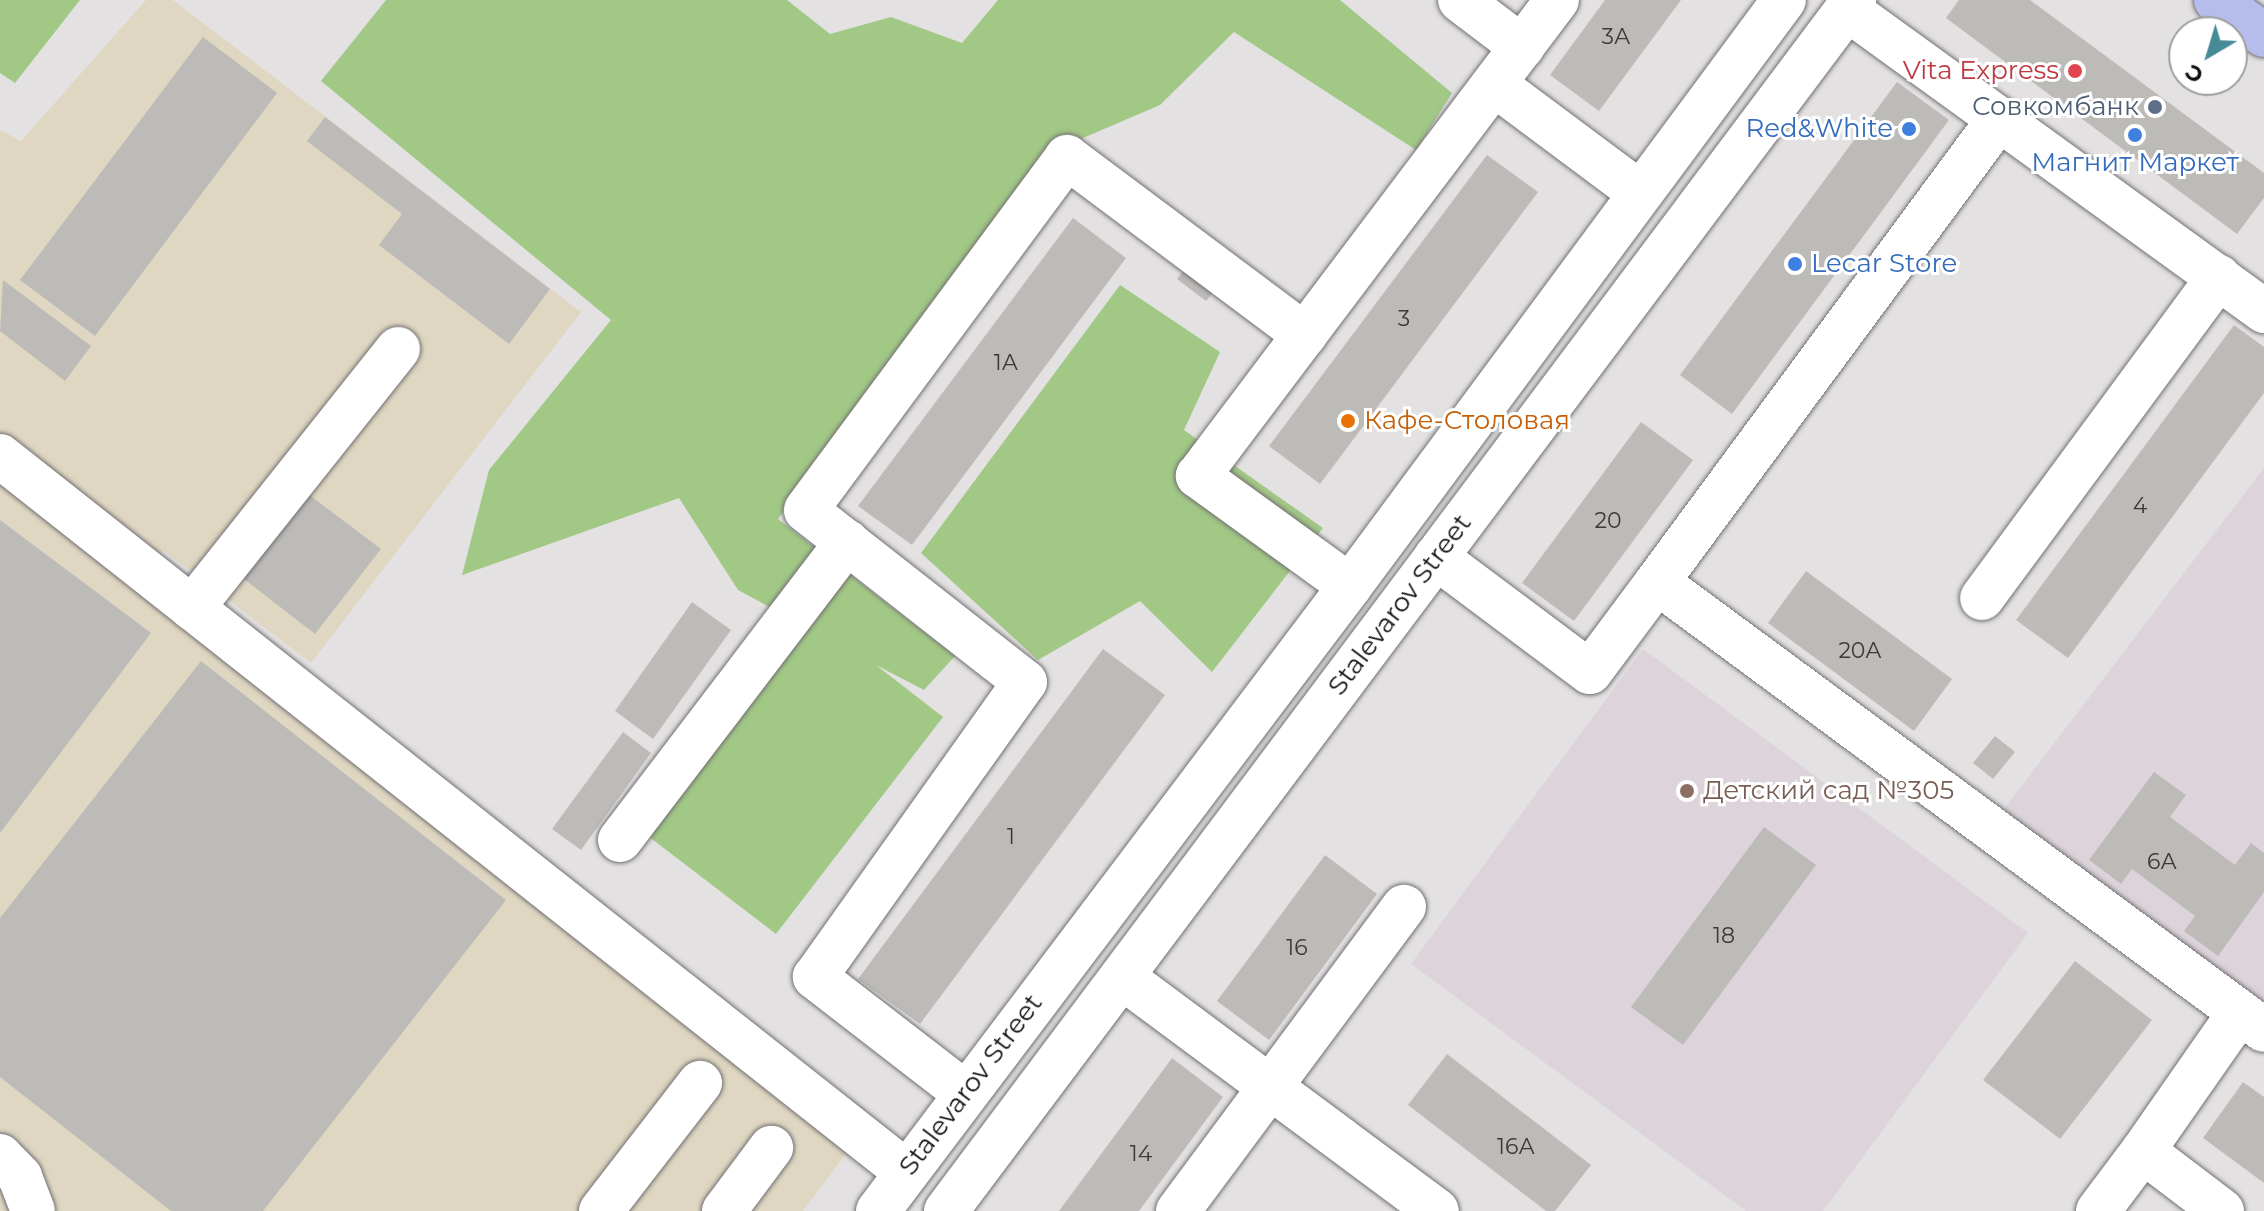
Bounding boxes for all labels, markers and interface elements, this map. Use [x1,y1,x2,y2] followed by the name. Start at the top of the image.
[2168,16,2248,96] north arrow
[1602,24,1630,50] house number: 3А
[1903,55,2059,87] place label: Vita Express
[2180,58,2209,89] text: С
[2066,62,2084,80] marker: Vita Express
[1972,91,2139,123] place label: Совкомбанк
[2146,98,2164,116] marker: Совкомбанк
[1745,113,1893,145] place label: Red&White
[1900,120,1918,138] marker: Red&White
[2126,126,2144,144] marker: Магнит Маркет
[2031,147,2239,179] place label: Магнит Маркет
[1811,248,1957,280] place label: Lecar Store
[1786,255,1804,273] marker: Lecar Store
[1398,306,1410,332] house number: 3
[994,350,1018,376] house number: 1А
[1364,405,1570,437] place label: Кафе-Столовая
[1339,412,1357,430] marker: Кафе-Столовая
[2133,493,2147,519] house number: 4
[1322,508,1478,702] street label: Stalevarov Street
[1594,508,1622,534] house number: 20
[1838,638,1882,664] house number: 20А
[1703,775,1954,807] place label: Детский сад №305
[1678,782,1696,800] marker: Детский сад №305
[1007,824,1015,850] house number: 1
[2147,849,2177,875] house number: 6А
[1713,923,1735,949] house number: 18
[1286,935,1308,961] house number: 16
[893,988,1049,1182] street label: Stalevarov Street
[1497,1134,1535,1160] house number: 16А
[1130,1141,1152,1167] house number: 14

